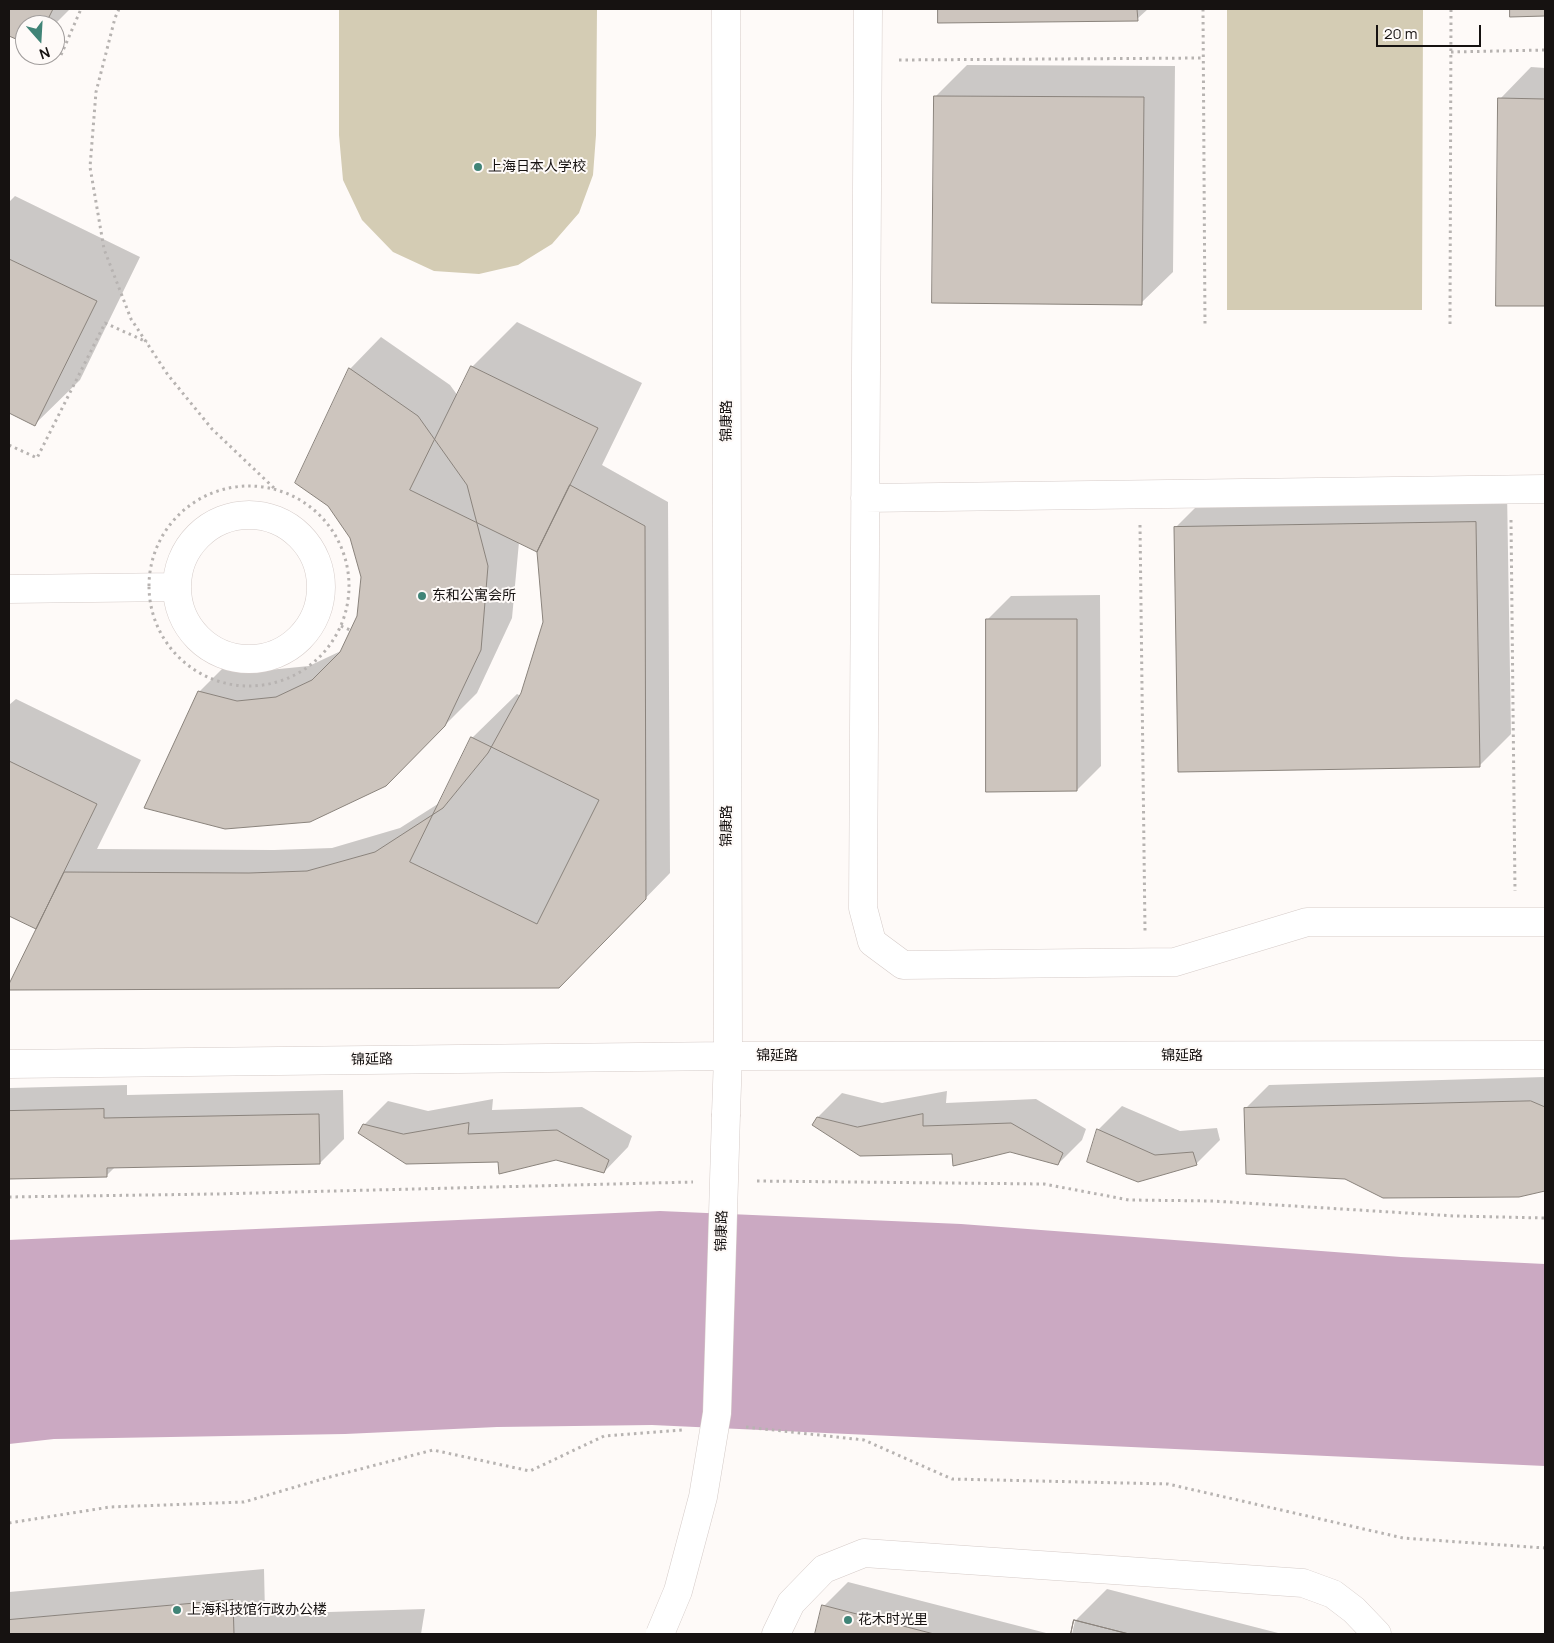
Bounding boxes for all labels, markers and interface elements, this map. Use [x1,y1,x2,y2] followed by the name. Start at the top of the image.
[15,15,65,65] north arrow
[1379,15,1484,47] scale bar
[1384,23,1417,44] text: 20 m
[37,43,53,64] text: N
[488,159,586,175] place label: 上海日本人学校
[472,161,484,173] marker: 上海日本人学校
[719,400,735,442] street label: 锦康路
[432,588,516,604] place label: 东和公寓会所
[416,590,428,602] marker: 东和公寓会所
[719,805,735,847] street label: 锦康路
[756,1048,798,1064] street label: 锦延路
[1161,1048,1203,1064] street label: 锦延路
[351,1051,393,1069] street label: 锦延路
[713,1210,731,1252] street label: 锦康路
[187,1602,327,1618] place label: 上海科技馆行政办公楼
[171,1604,183,1616] marker: 上海科技馆行政办公楼
[858,1612,928,1628] place label: 花木时光里
[842,1614,854,1626] marker: 花木时光里

